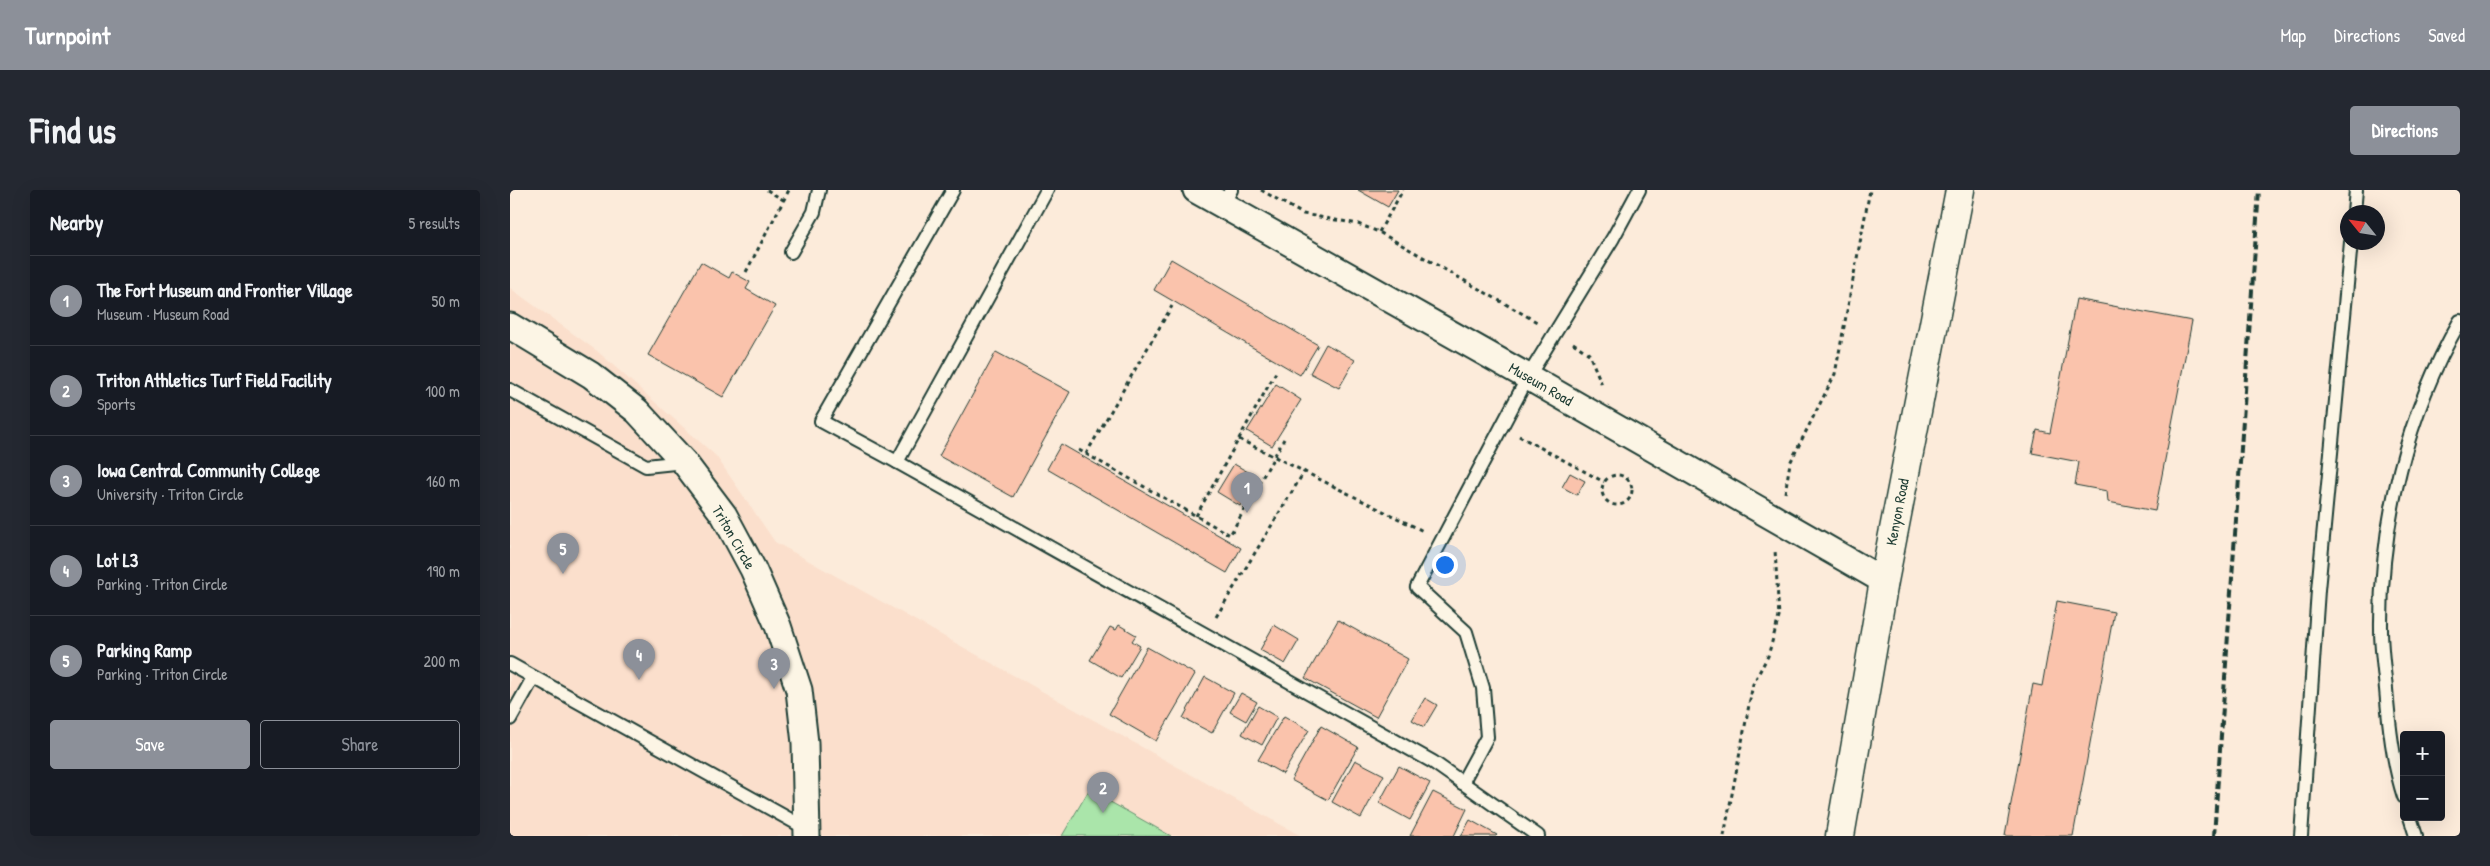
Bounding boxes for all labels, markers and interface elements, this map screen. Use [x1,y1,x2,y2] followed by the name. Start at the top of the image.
[25,19,110,51] text: Turnpoint
[2281,23,2306,48] text: Map
[2334,23,2400,48] text: Directions
[2428,23,2465,48] text: Saved
[2350,106,2460,155] button: Directions
[30,107,116,154] text: Find us
[2340,205,2385,250] north arrow
[50,208,103,237] text: Nearby
[409,212,460,234] text: 5 results
[97,277,353,303] text: The Fort Museum and Frontier Village
[63,290,69,312] text: 1
[432,290,460,312] text: 50 m
[97,303,229,325] text: Museum · Museum Road
[1505,357,1577,411] street label: Museum Road
[97,367,332,393] text: Triton Athletics Turf Field Facility
[62,380,70,402] text: 2
[425,380,460,402] text: 100 m
[97,393,135,415] text: Sports
[97,457,320,483] text: Iowa Central Community College
[62,470,70,492] text: 3
[426,470,460,492] text: 160 m
[1231,472,1263,513] pin: 1
[1880,477,1914,547] street label: Kenyon Road
[97,483,244,505] text: University · Triton Circle
[707,501,761,573] street label: Triton Circle
[547,533,579,574] pin: 5
[97,547,138,573] text: Lot L3
[1432,552,1458,578] your location
[63,560,69,582] text: 4
[427,560,460,582] text: 190 m
[97,573,228,595] text: Parking · Triton Circle
[97,637,192,663] text: Parking Ramp
[623,639,655,680] pin: 4
[758,648,790,689] pin: 3
[63,650,69,672] text: 5
[424,650,460,672] text: 200 m
[97,663,228,685] text: Parking · Triton Circle
[50,720,250,769] button: Save
[260,720,460,769] button: Share
[2400,731,2445,821] map controls
[2400,731,2445,776] button: +
[1087,772,1119,813] pin: 2
[2400,776,2445,821] button: −

